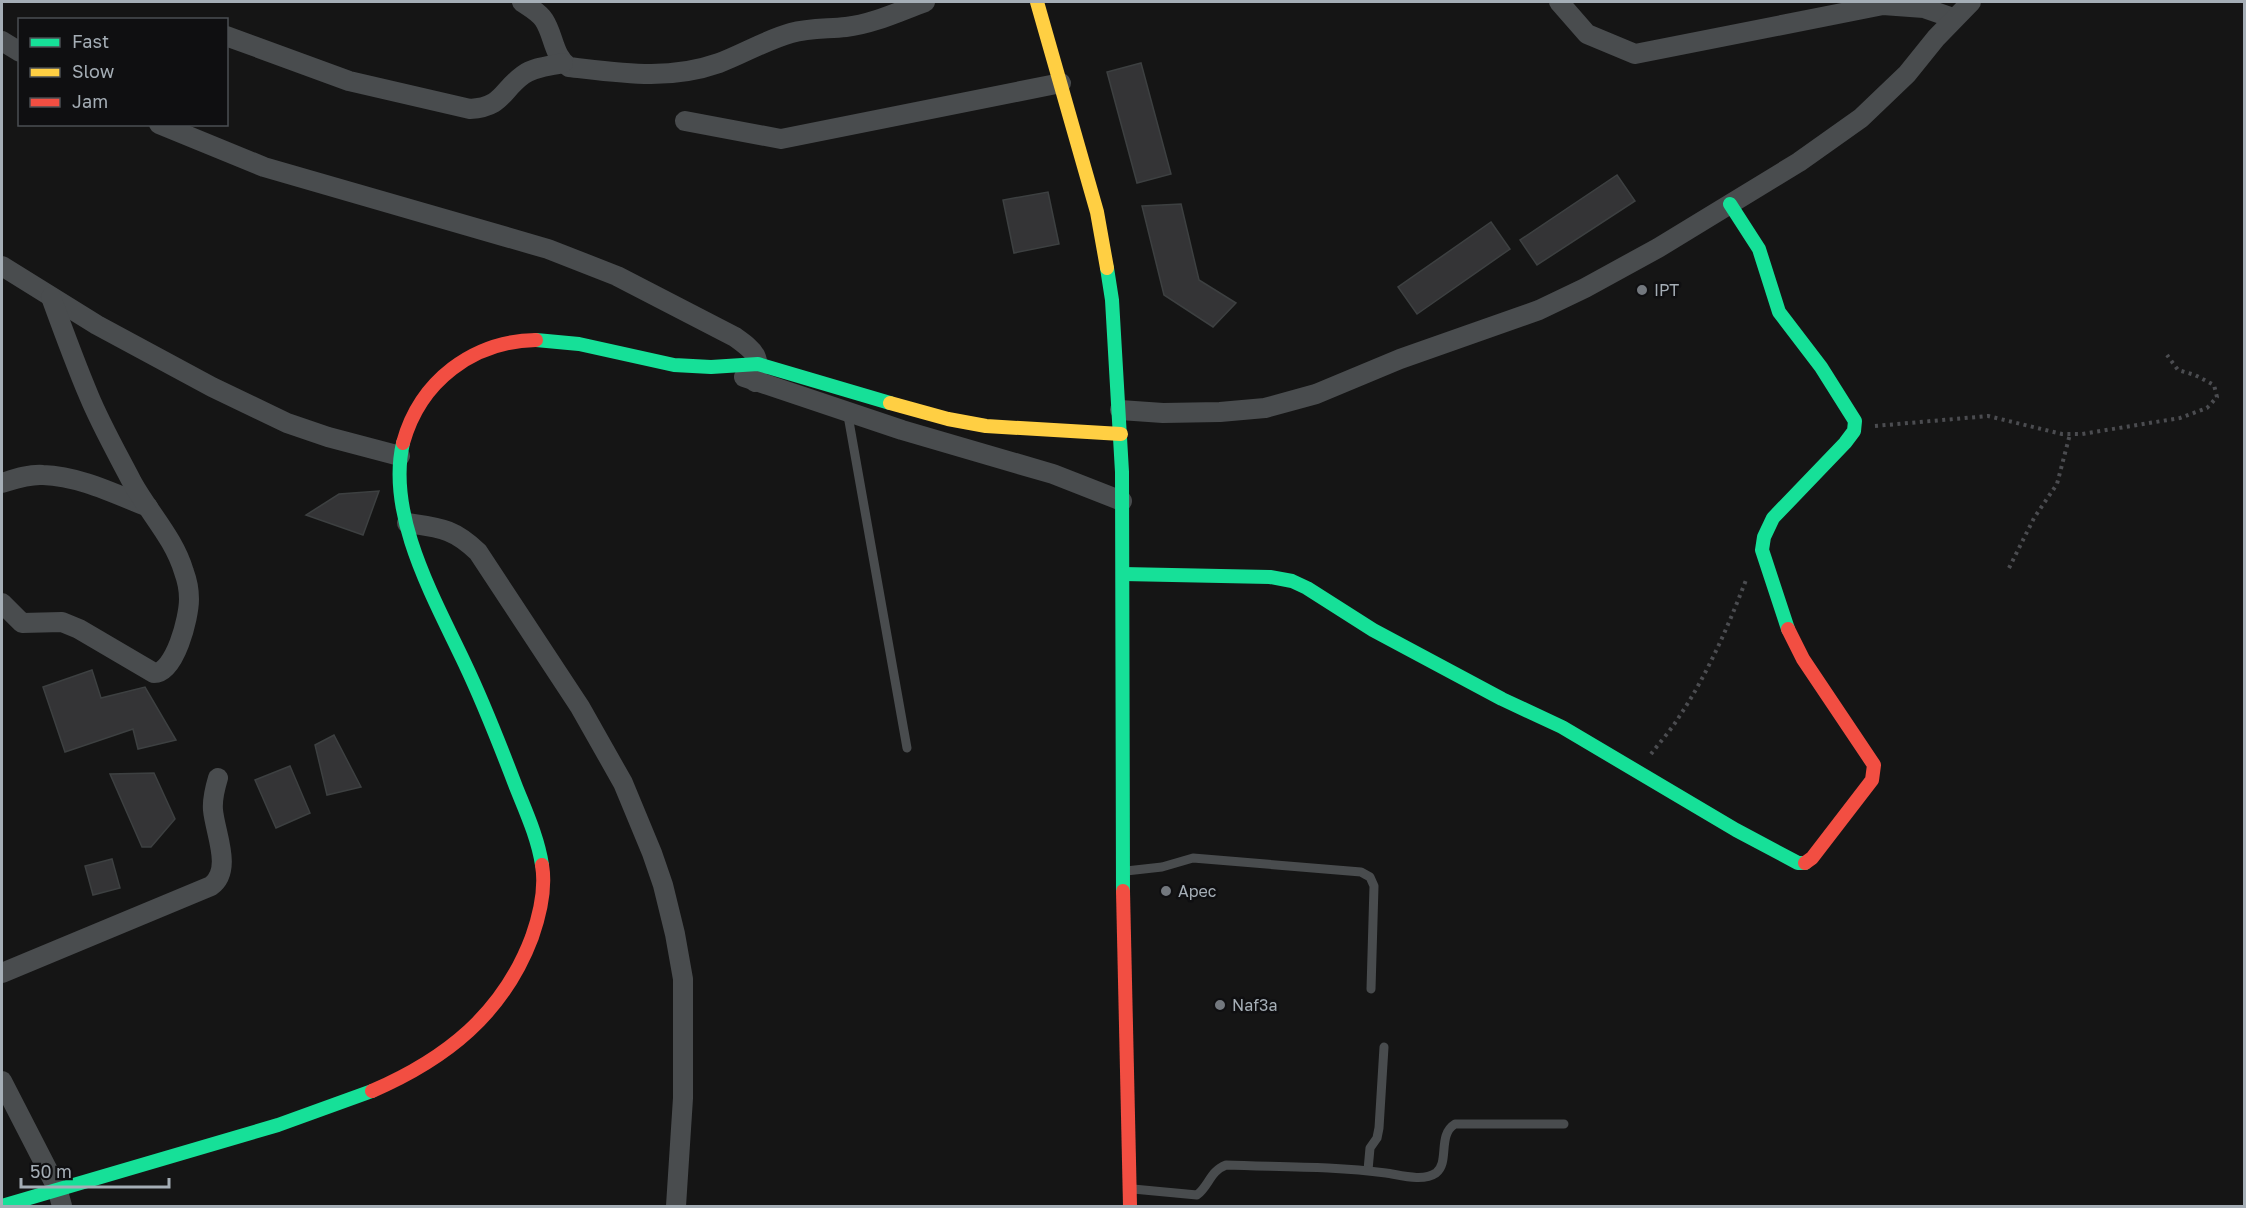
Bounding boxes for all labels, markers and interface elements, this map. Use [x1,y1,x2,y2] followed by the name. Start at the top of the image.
[18,18,228,126] legend
[72,30,109,52] text: Fast
[72,60,115,82] text: Slow
[72,90,108,112] text: Jam
[1654,280,1679,300] place label: IPT
[1635,283,1649,297] marker: IPT
[1178,881,1217,901] place label: Apec
[1159,884,1173,898] marker: Apec
[1232,995,1277,1015] place label: Naf3a
[1213,998,1227,1012] marker: Naf3a
[21,1151,170,1189] scale bar
[30,1160,72,1182] text: 50 m

